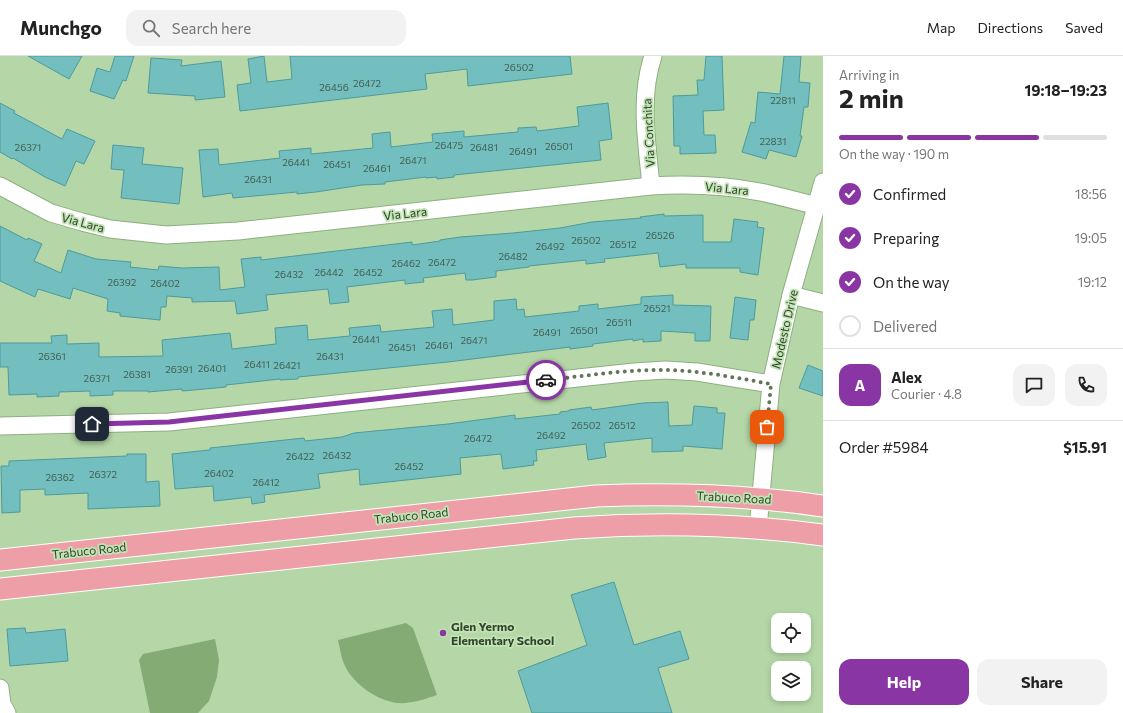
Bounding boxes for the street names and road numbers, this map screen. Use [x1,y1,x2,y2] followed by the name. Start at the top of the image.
[639,98,657,168] street label: Via Conchita
[704,179,750,197] street label: Via Lara
[382,204,428,222] street label: Via Lara
[60,210,106,234] street label: Via Lara
[768,288,800,370] street label: Modesto Drive
[696,488,772,506] street label: Trabuco Road
[373,504,449,526] street label: Trabuco Road
[51,539,127,561] street label: Trabuco Road

